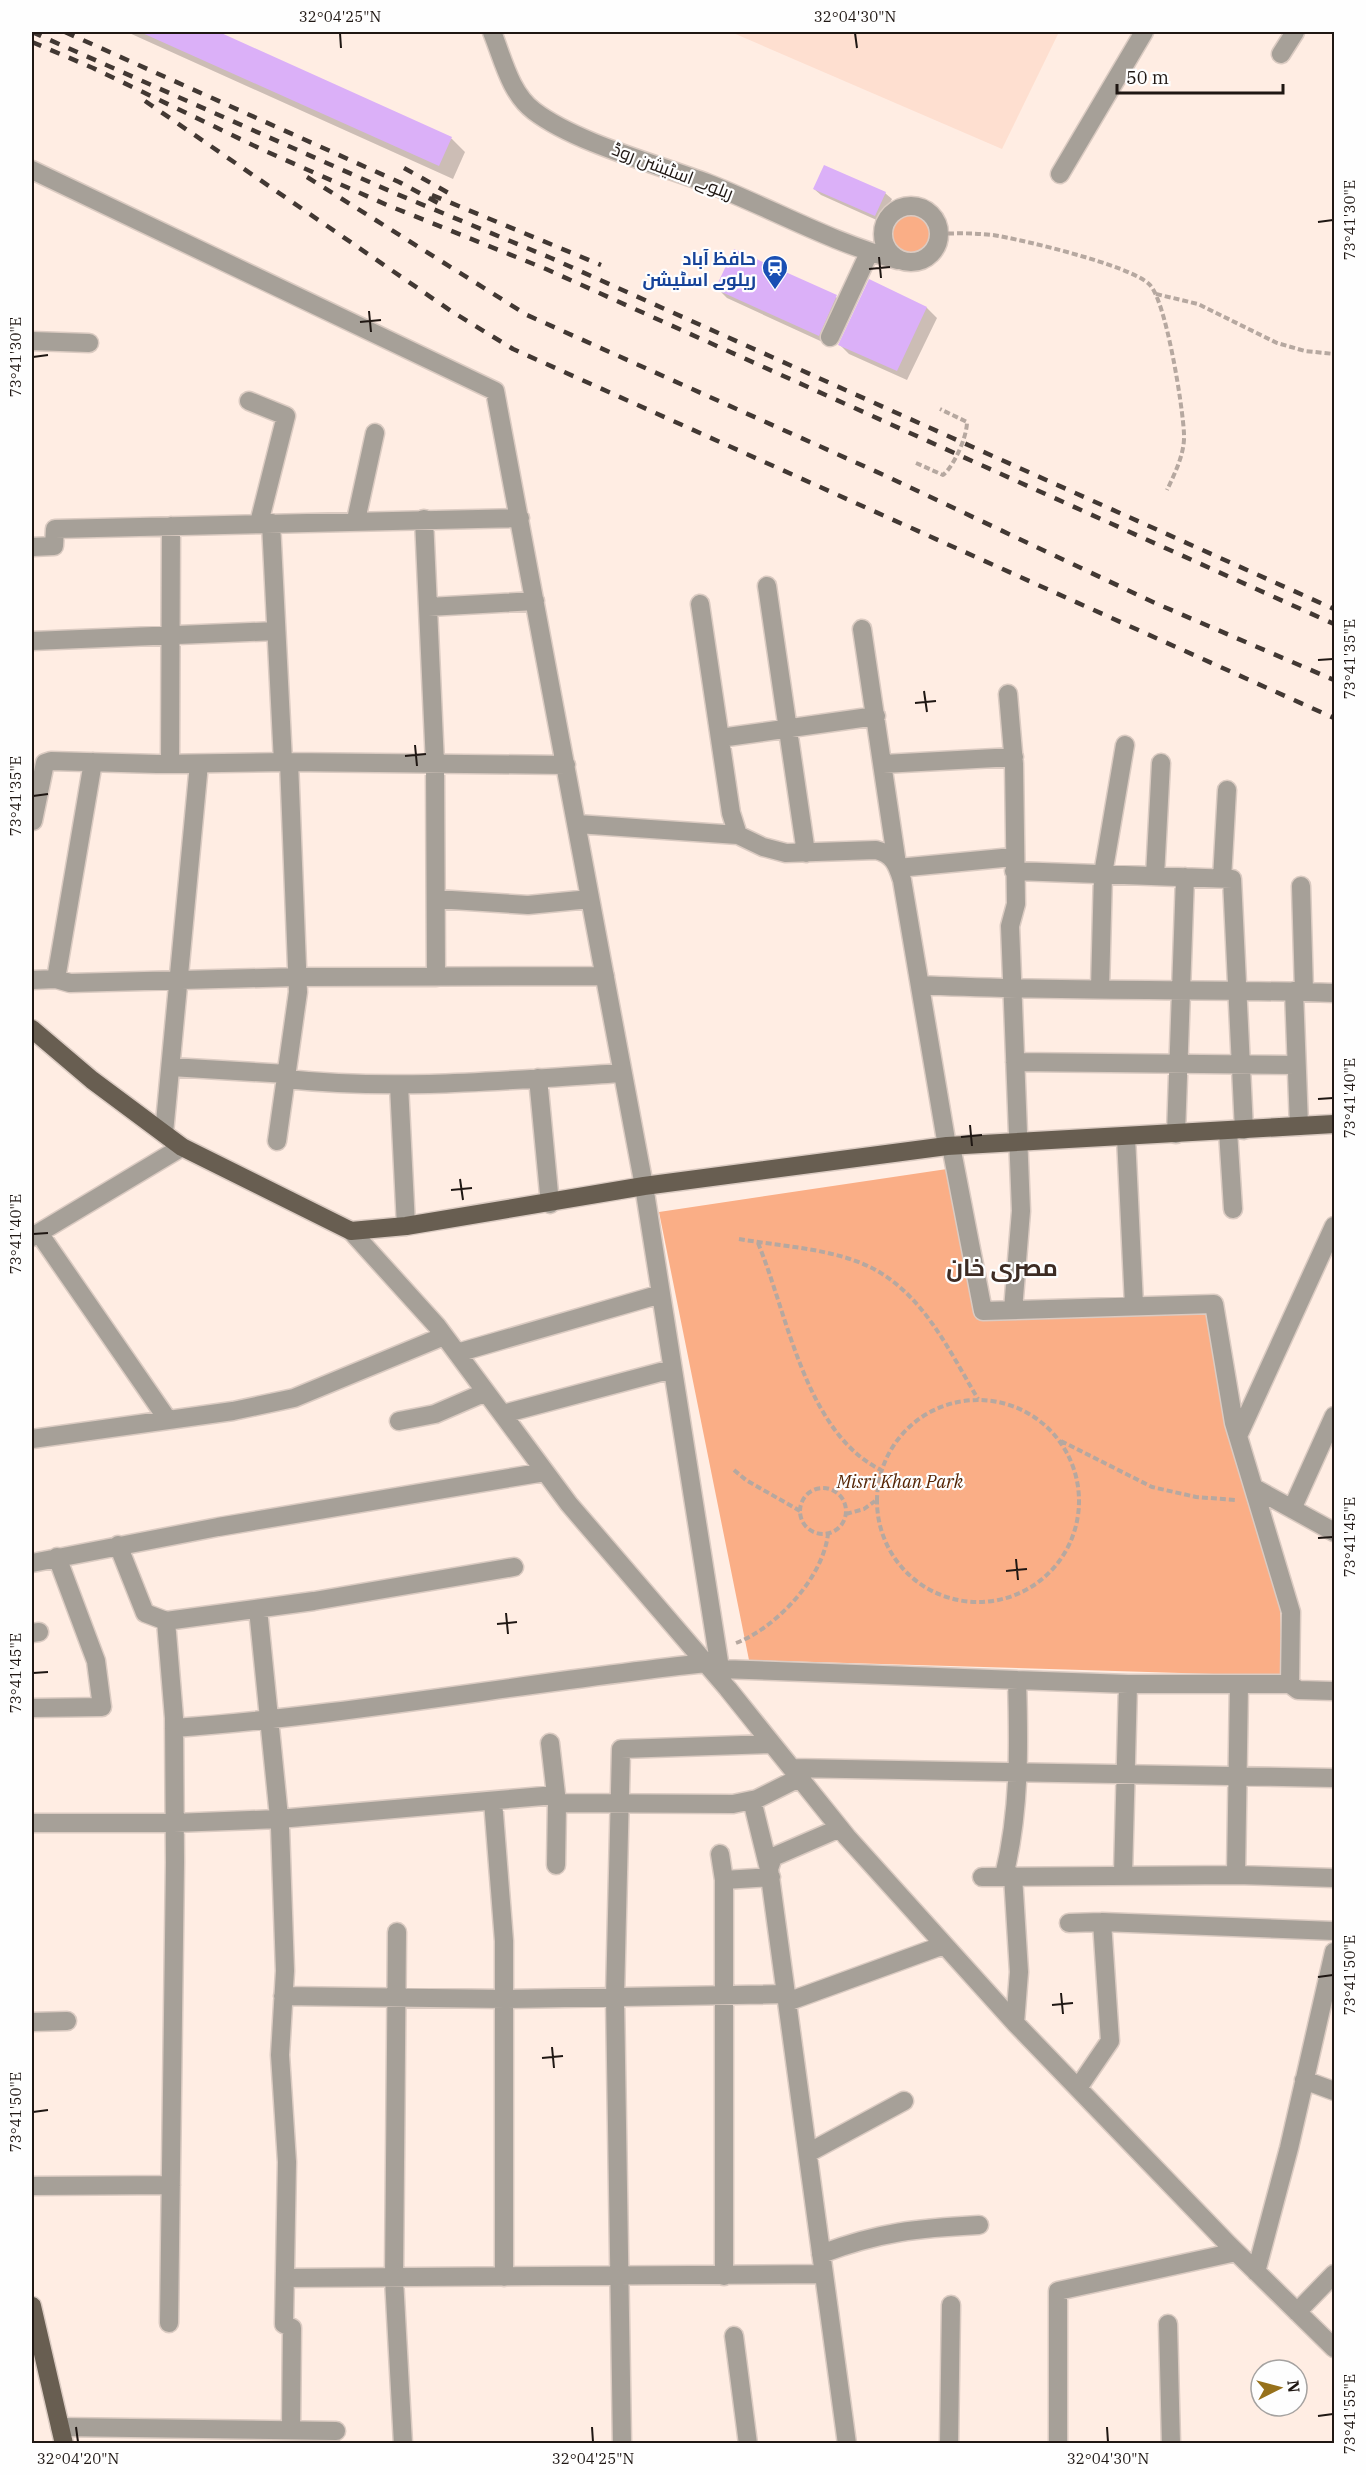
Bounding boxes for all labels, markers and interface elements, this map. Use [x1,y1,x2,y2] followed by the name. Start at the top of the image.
[299,7,381,26] text: 32°04'25"N
[814,7,896,26] text: 32°04'30"N
[1117,57,1284,95] scale bar
[1126,66,1169,89] text: 50 m
[609,137,737,205] street label: ریلوے اسٹیشن روڈ
[1340,180,1359,260] text: 73°41'30"E
[643,247,756,291] place label: حافظ آباد ریلوے اسٹیشن
[760,253,790,291] station icon: حافظ آباد ریلوے اسٹیشن
[6,317,25,397] text: 73°41'30"E
[1340,619,1359,699] text: 73°41'35"E
[6,756,25,836] text: 73°41'35"E
[1340,1058,1359,1138] text: 73°41'40"E
[6,1194,25,1274] text: 73°41'40"E
[946,1251,1058,1283] district label: مصری خان
[836,1470,964,1493] park label: Misri Khan Park
[1340,1497,1359,1577] text: 73°41'45"E
[6,1633,25,1713] text: 73°41'45"E
[1340,1935,1359,2015] text: 73°41'50"E
[6,2072,25,2152] text: 73°41'50"E
[1249,2358,1309,2418] north arrow
[1340,2374,1359,2454] text: 73°41'55"E
[1283,2379,1305,2394] text: N
[37,2449,119,2468] text: 32°04'20"N
[552,2449,634,2468] text: 32°04'25"N
[1067,2449,1149,2468] text: 32°04'30"N

